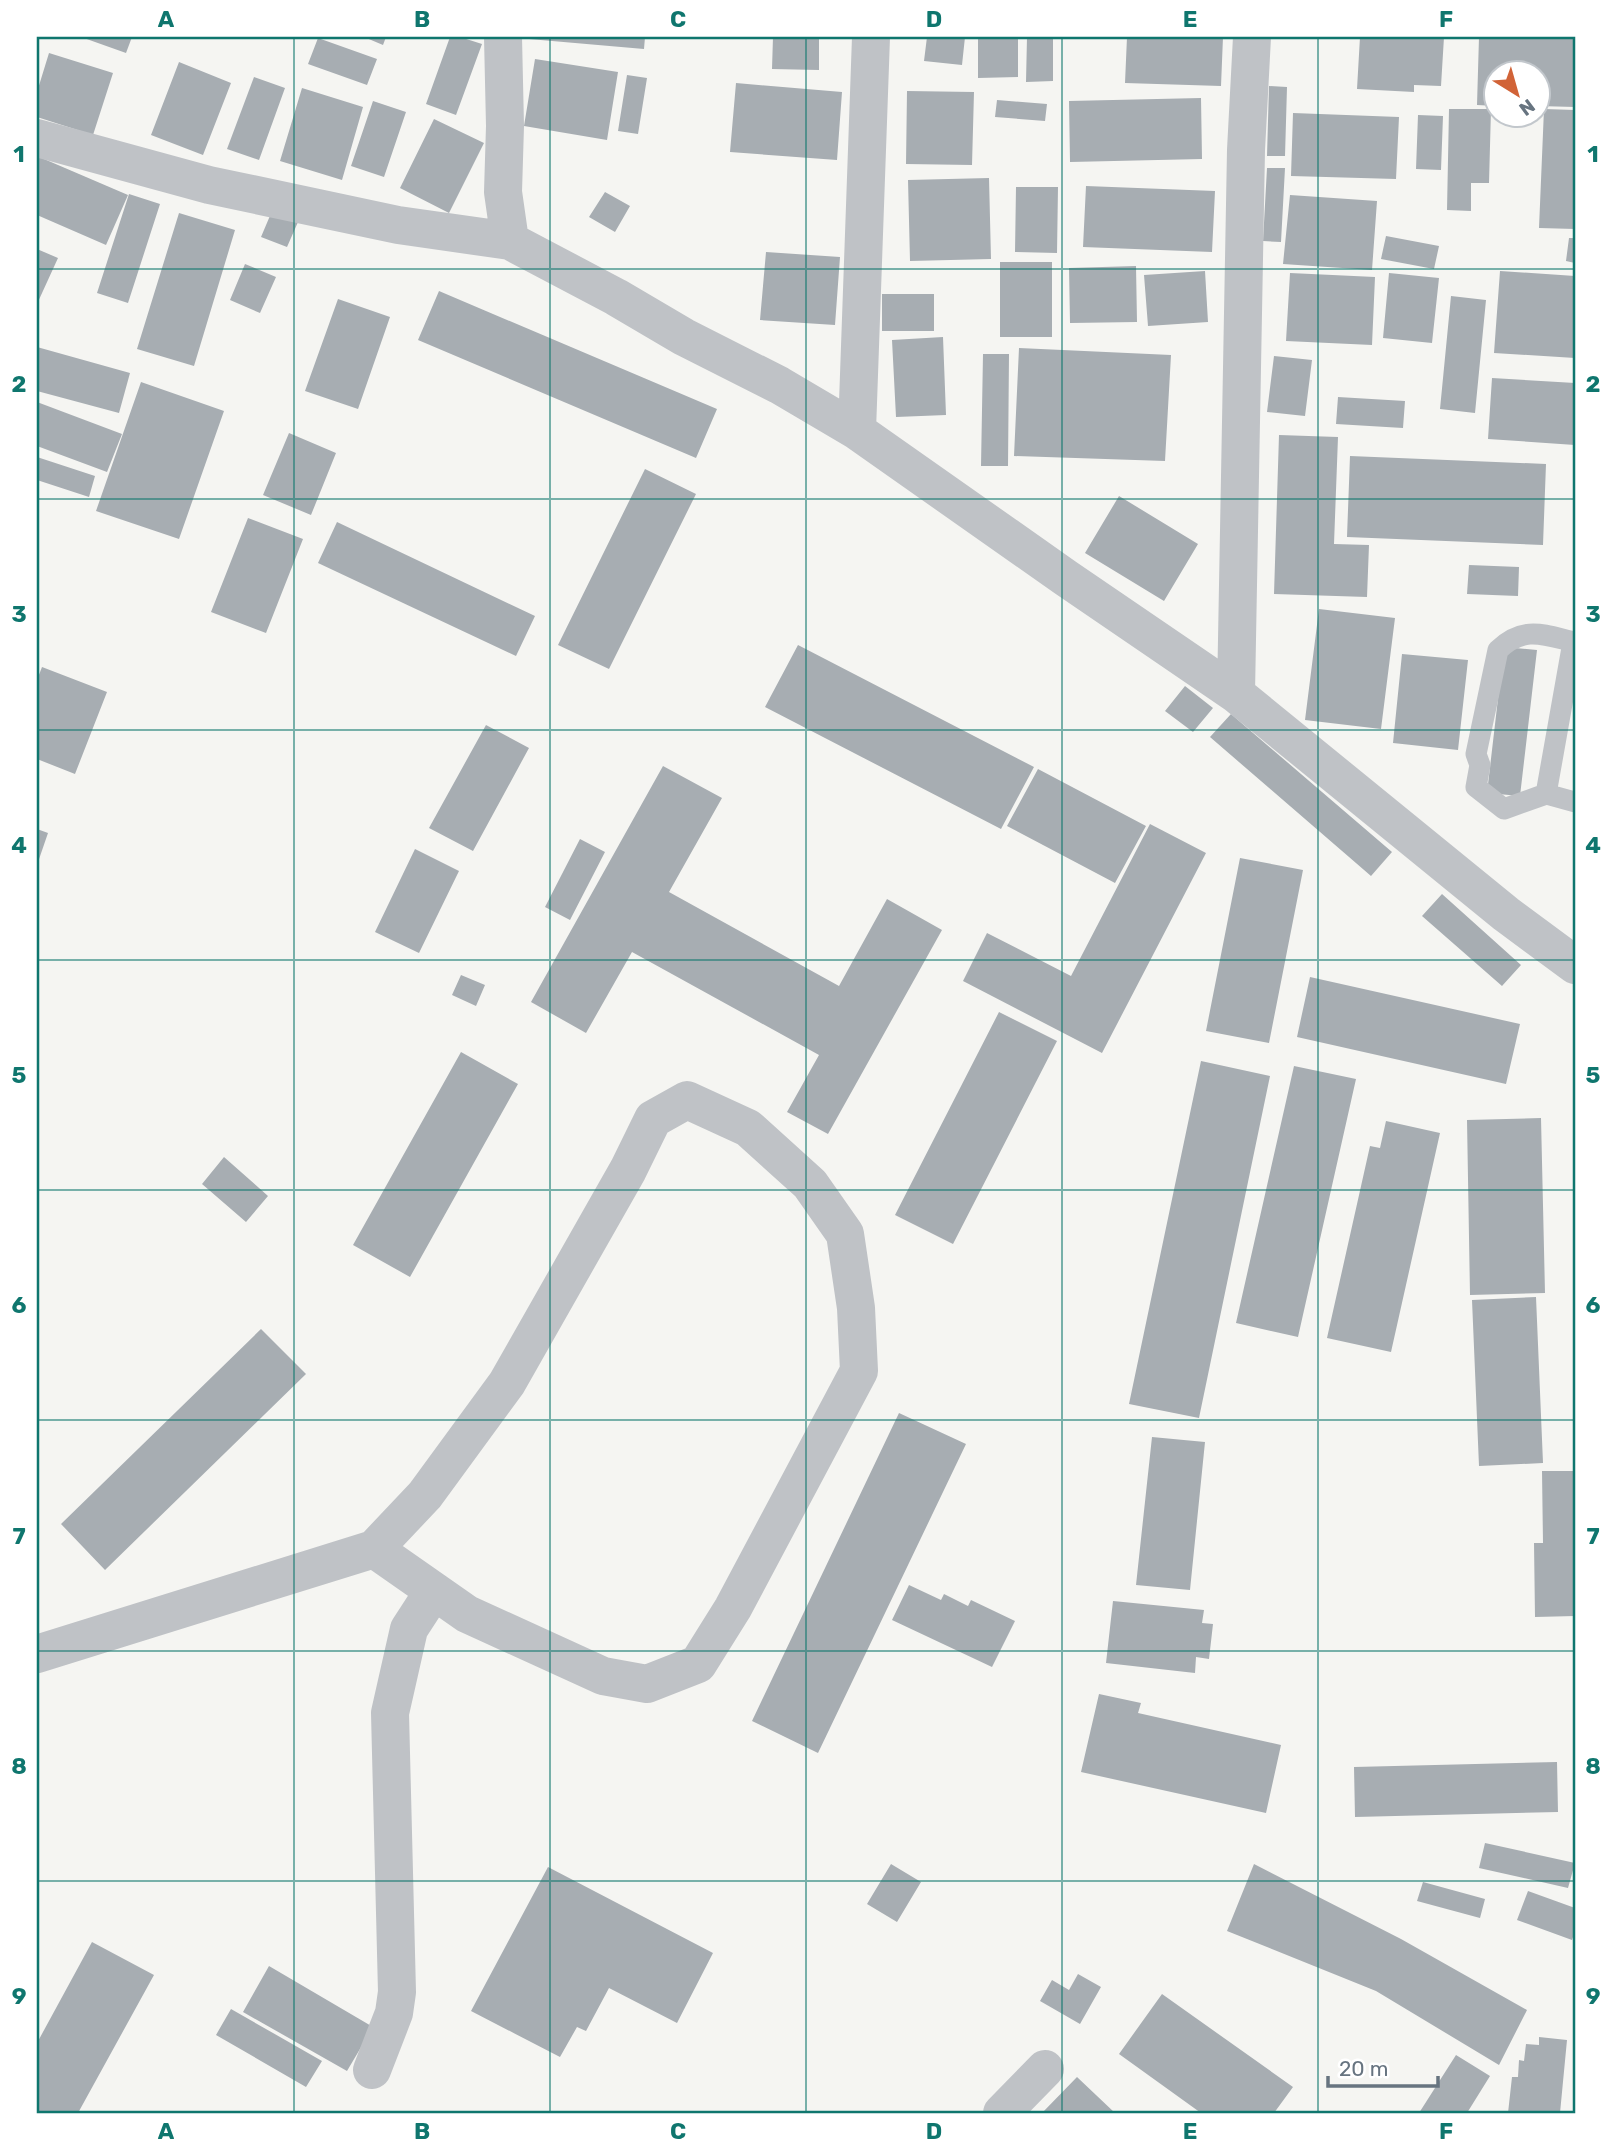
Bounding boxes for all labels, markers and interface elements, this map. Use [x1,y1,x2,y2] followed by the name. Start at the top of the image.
[158,5,175,33] text: A
[414,5,430,33] text: B
[670,5,686,33] text: C
[926,5,942,33] text: D
[1183,5,1197,33] text: E
[1439,5,1453,33] text: F
[1482,60,1552,130] north arrow
[1515,94,1539,120] text: N
[13,140,25,168] text: 1
[1587,140,1599,168] text: 1
[12,370,26,398] text: 2
[1586,370,1600,398] text: 2
[11,600,27,628] text: 3
[1585,600,1601,628] text: 3
[11,831,27,859] text: 4
[1585,831,1601,859] text: 4
[12,1061,27,1089] text: 5
[1586,1061,1601,1089] text: 5
[12,1291,27,1319] text: 6
[1586,1291,1601,1319] text: 6
[12,1522,26,1550] text: 7
[1586,1522,1600,1550] text: 7
[11,1752,27,1780] text: 8
[1585,1752,1601,1780] text: 8
[12,1982,26,2010] text: 9
[1586,1982,1600,2010] text: 9
[1328,2045,1439,2089] scale bar
[1339,2056,1388,2081] text: 20 m
[158,2117,175,2145] text: A
[414,2117,430,2145] text: B
[670,2117,686,2145] text: C
[926,2117,942,2145] text: D
[1183,2117,1197,2145] text: E
[1439,2117,1453,2145] text: F

